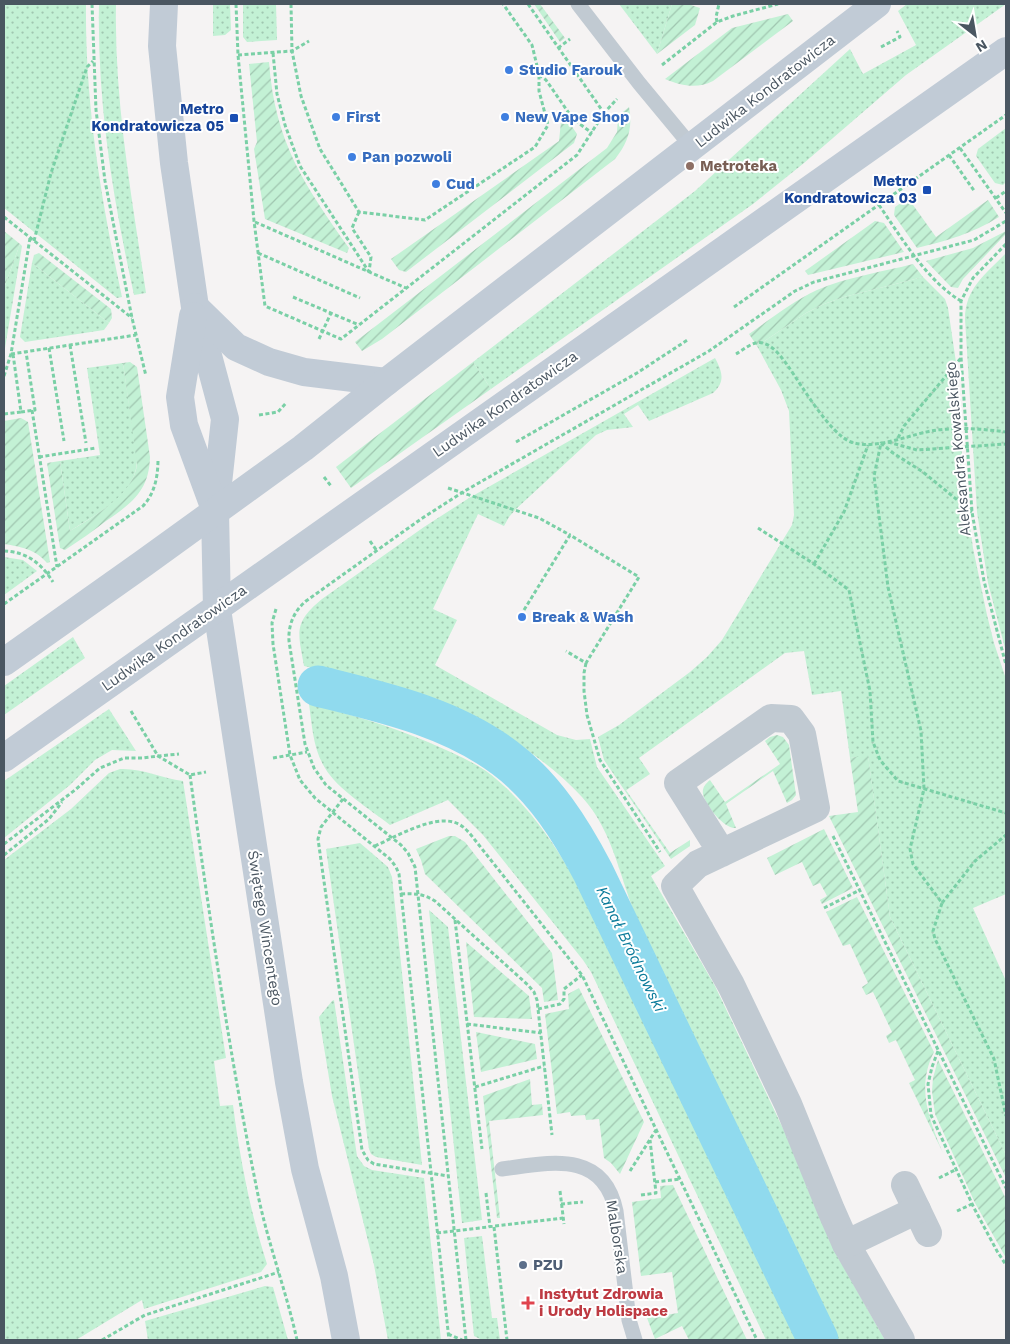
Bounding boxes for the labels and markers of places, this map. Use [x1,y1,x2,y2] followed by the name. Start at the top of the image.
[519,61,623,79] place label: Studio Farouk
[503,64,515,76] marker: Studio Farouk
[91,100,224,135] place label: Metro Kondratowicza 05
[346,108,381,126] place label: First
[515,108,629,126] place label: New Vape Shop
[330,111,342,123] marker: First
[499,111,511,123] marker: New Vape Shop
[228,112,240,124] marker: Metro Kondratowicza 05
[362,148,452,166] place label: Pan pozwoli
[346,151,358,163] marker: Pan pozwoli
[700,157,778,175] place label: Metroteka
[684,160,696,172] marker: Metroteka
[784,172,917,207] place label: Metro Kondratowicza 03
[446,175,475,193] place label: Cud
[430,178,442,190] marker: Cud
[921,184,933,196] marker: Metro Kondratowicza 03
[532,608,633,626] place label: Break & Wash
[516,611,528,623] marker: Break & Wash
[533,1256,563,1274] place label: PZU
[517,1259,529,1271] marker: PZU
[539,1285,668,1320] place label: Instytut Zdrowia i Urody Holispace
[521,1296,535,1310] marker: Instytut Zdrowia i Urody Holispace

